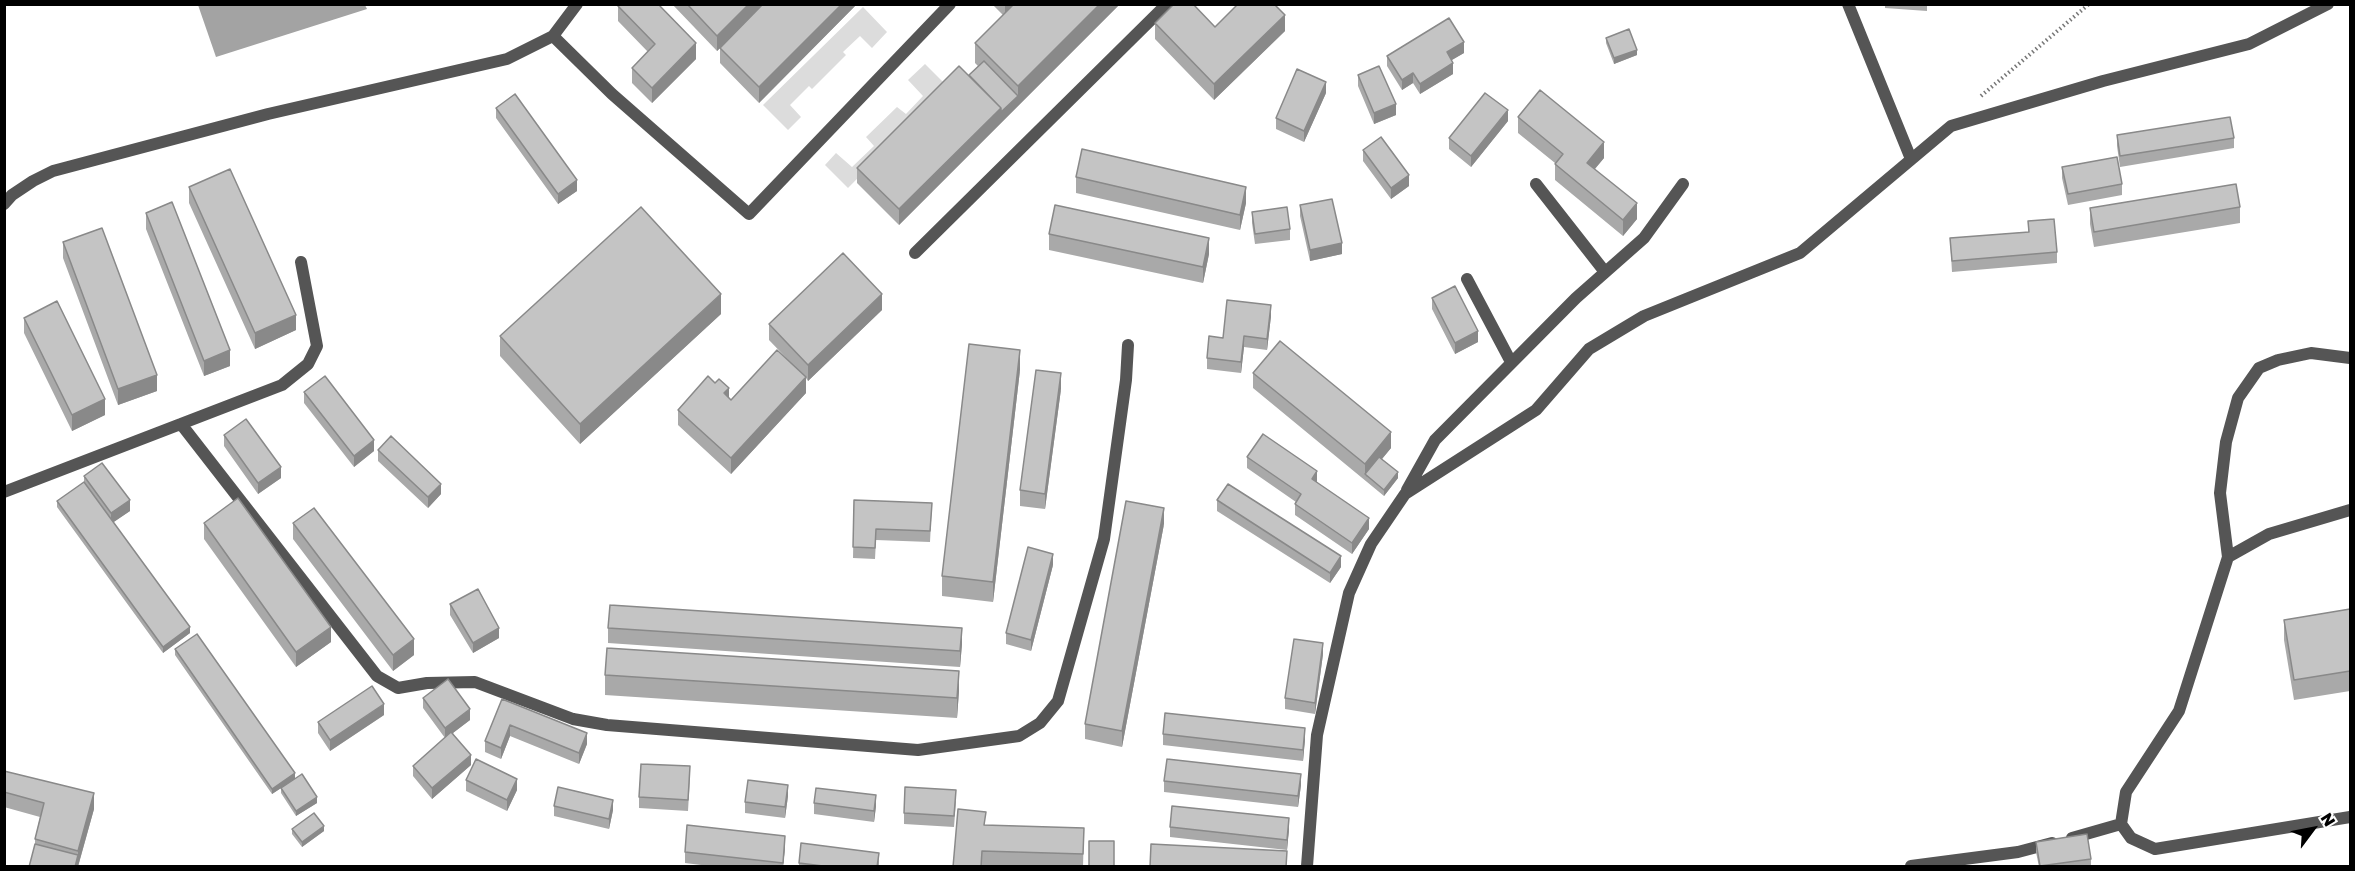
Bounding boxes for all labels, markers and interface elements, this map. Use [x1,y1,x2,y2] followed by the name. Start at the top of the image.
[2283,799,2343,859] north arrow
[2317,809,2340,830] text: N

